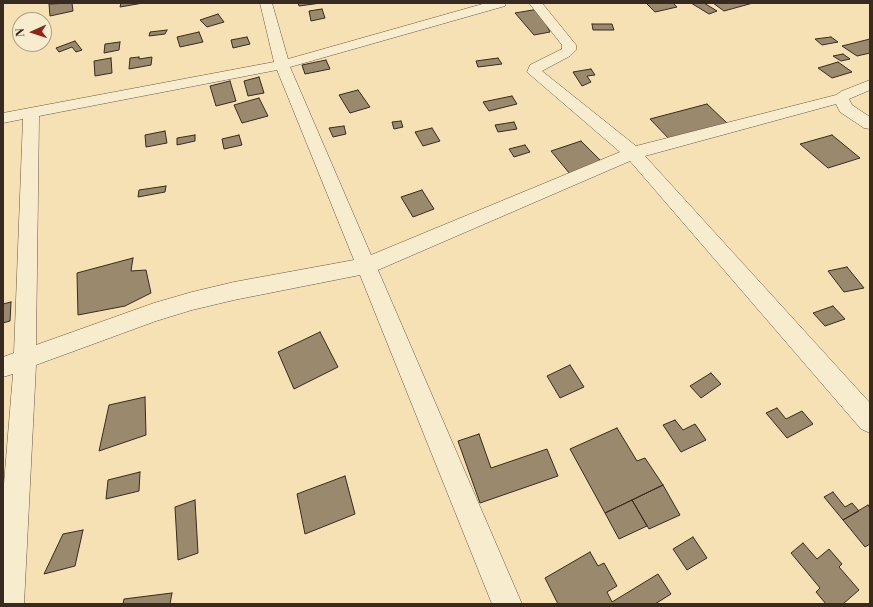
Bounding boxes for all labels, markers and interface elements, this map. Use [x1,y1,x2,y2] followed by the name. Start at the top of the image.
[12,12,52,52] north arrow
[14,28,28,37] text: N

